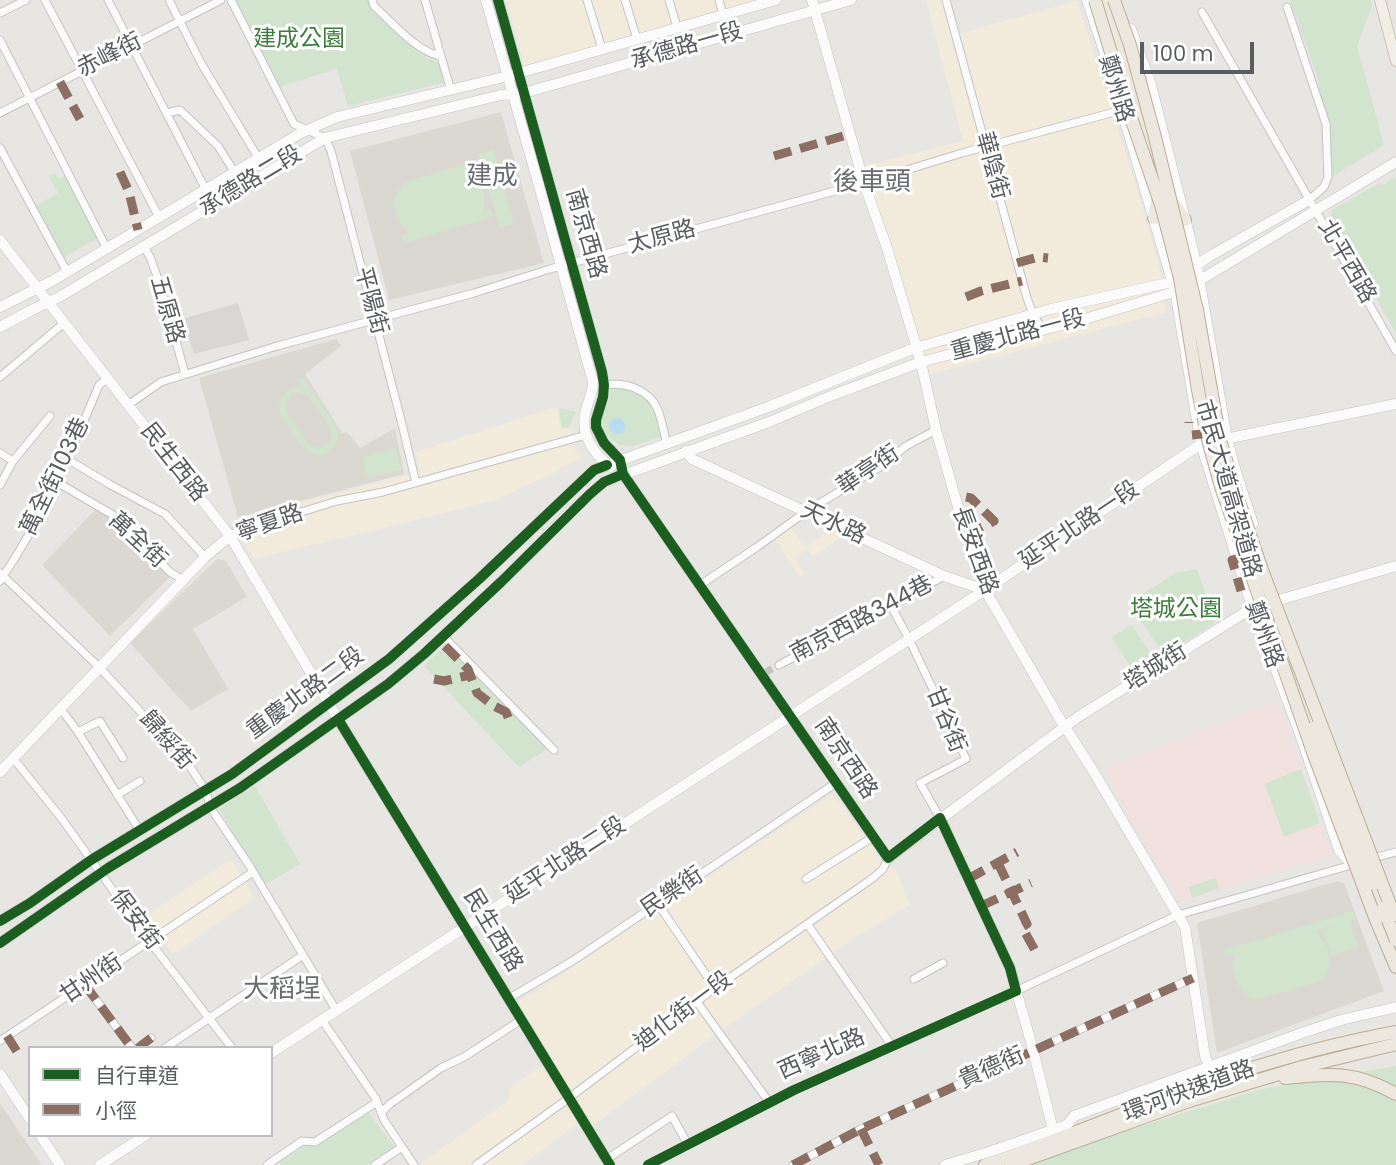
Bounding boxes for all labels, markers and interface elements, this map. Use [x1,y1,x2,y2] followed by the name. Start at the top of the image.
[628,18,746,76] street label: 承德路一段
[253,26,345,54] park label: 建成公園
[73,28,147,84] street label: 赤峰街
[1144,28,1258,72] scale bar
[1153,39,1213,68] text: 100 m
[1092,52,1138,126] street label: 鄭州路
[969,129,1013,203] street label: 華陰街
[195,141,307,223] street label: 承德路二段
[466,161,518,193] district label: 建成
[833,167,911,199] district label: 後車頭
[559,186,611,282] street label: 南京西路
[1311,215,1381,309] street label: 北平西路
[625,216,699,260] street label: 太原路
[348,264,392,338] street label: 平陽街
[143,273,189,347] street label: 五原路
[948,305,1088,367] street label: 重慶北路一段
[1188,397,1266,581] street label: 市民大道高架道路
[16,414,96,540] street label: 萬全街103巷
[134,418,212,508] street label: 民生西路
[833,440,905,502] street label: 華亭街
[1015,476,1145,576] street label: 延平北路一段
[796,497,870,551] street label: 天水路
[233,500,307,548] street label: 寧夏路
[945,503,1003,599] street label: 長安西路
[102,507,172,575] street label: 萬全街
[786,571,938,669] street label: 南京西路344巷
[1130,596,1222,624] park label: 塔城公園
[1238,598,1288,672] street label: 鄭州路
[1119,638,1193,698] street label: 塔城街
[242,642,370,746] street label: 重慶北路二段
[919,683,971,757] street label: 甘谷街
[133,706,199,776] street label: 歸綏街
[808,713,882,805] street label: 南京西路
[501,812,631,910] street label: 延平北路二段
[637,862,709,924] street label: 民樂街
[103,884,167,956] street label: 保安街
[456,884,528,978] street label: 民生西路
[56,949,128,1011] street label: 甘州街
[630,966,738,1058] street label: 迪化街一段
[243,974,321,1006] district label: 大稻埕
[774,1024,870,1086] street label: 西寧北路
[955,1042,1029,1096] street label: 貴德街
[28,1046,273,1137] legend
[1119,1055,1259,1129] street label: 環河快速道路
[95,1061,179,1090] text: 自行車道
[95,1096,137,1125] text: 小徑

